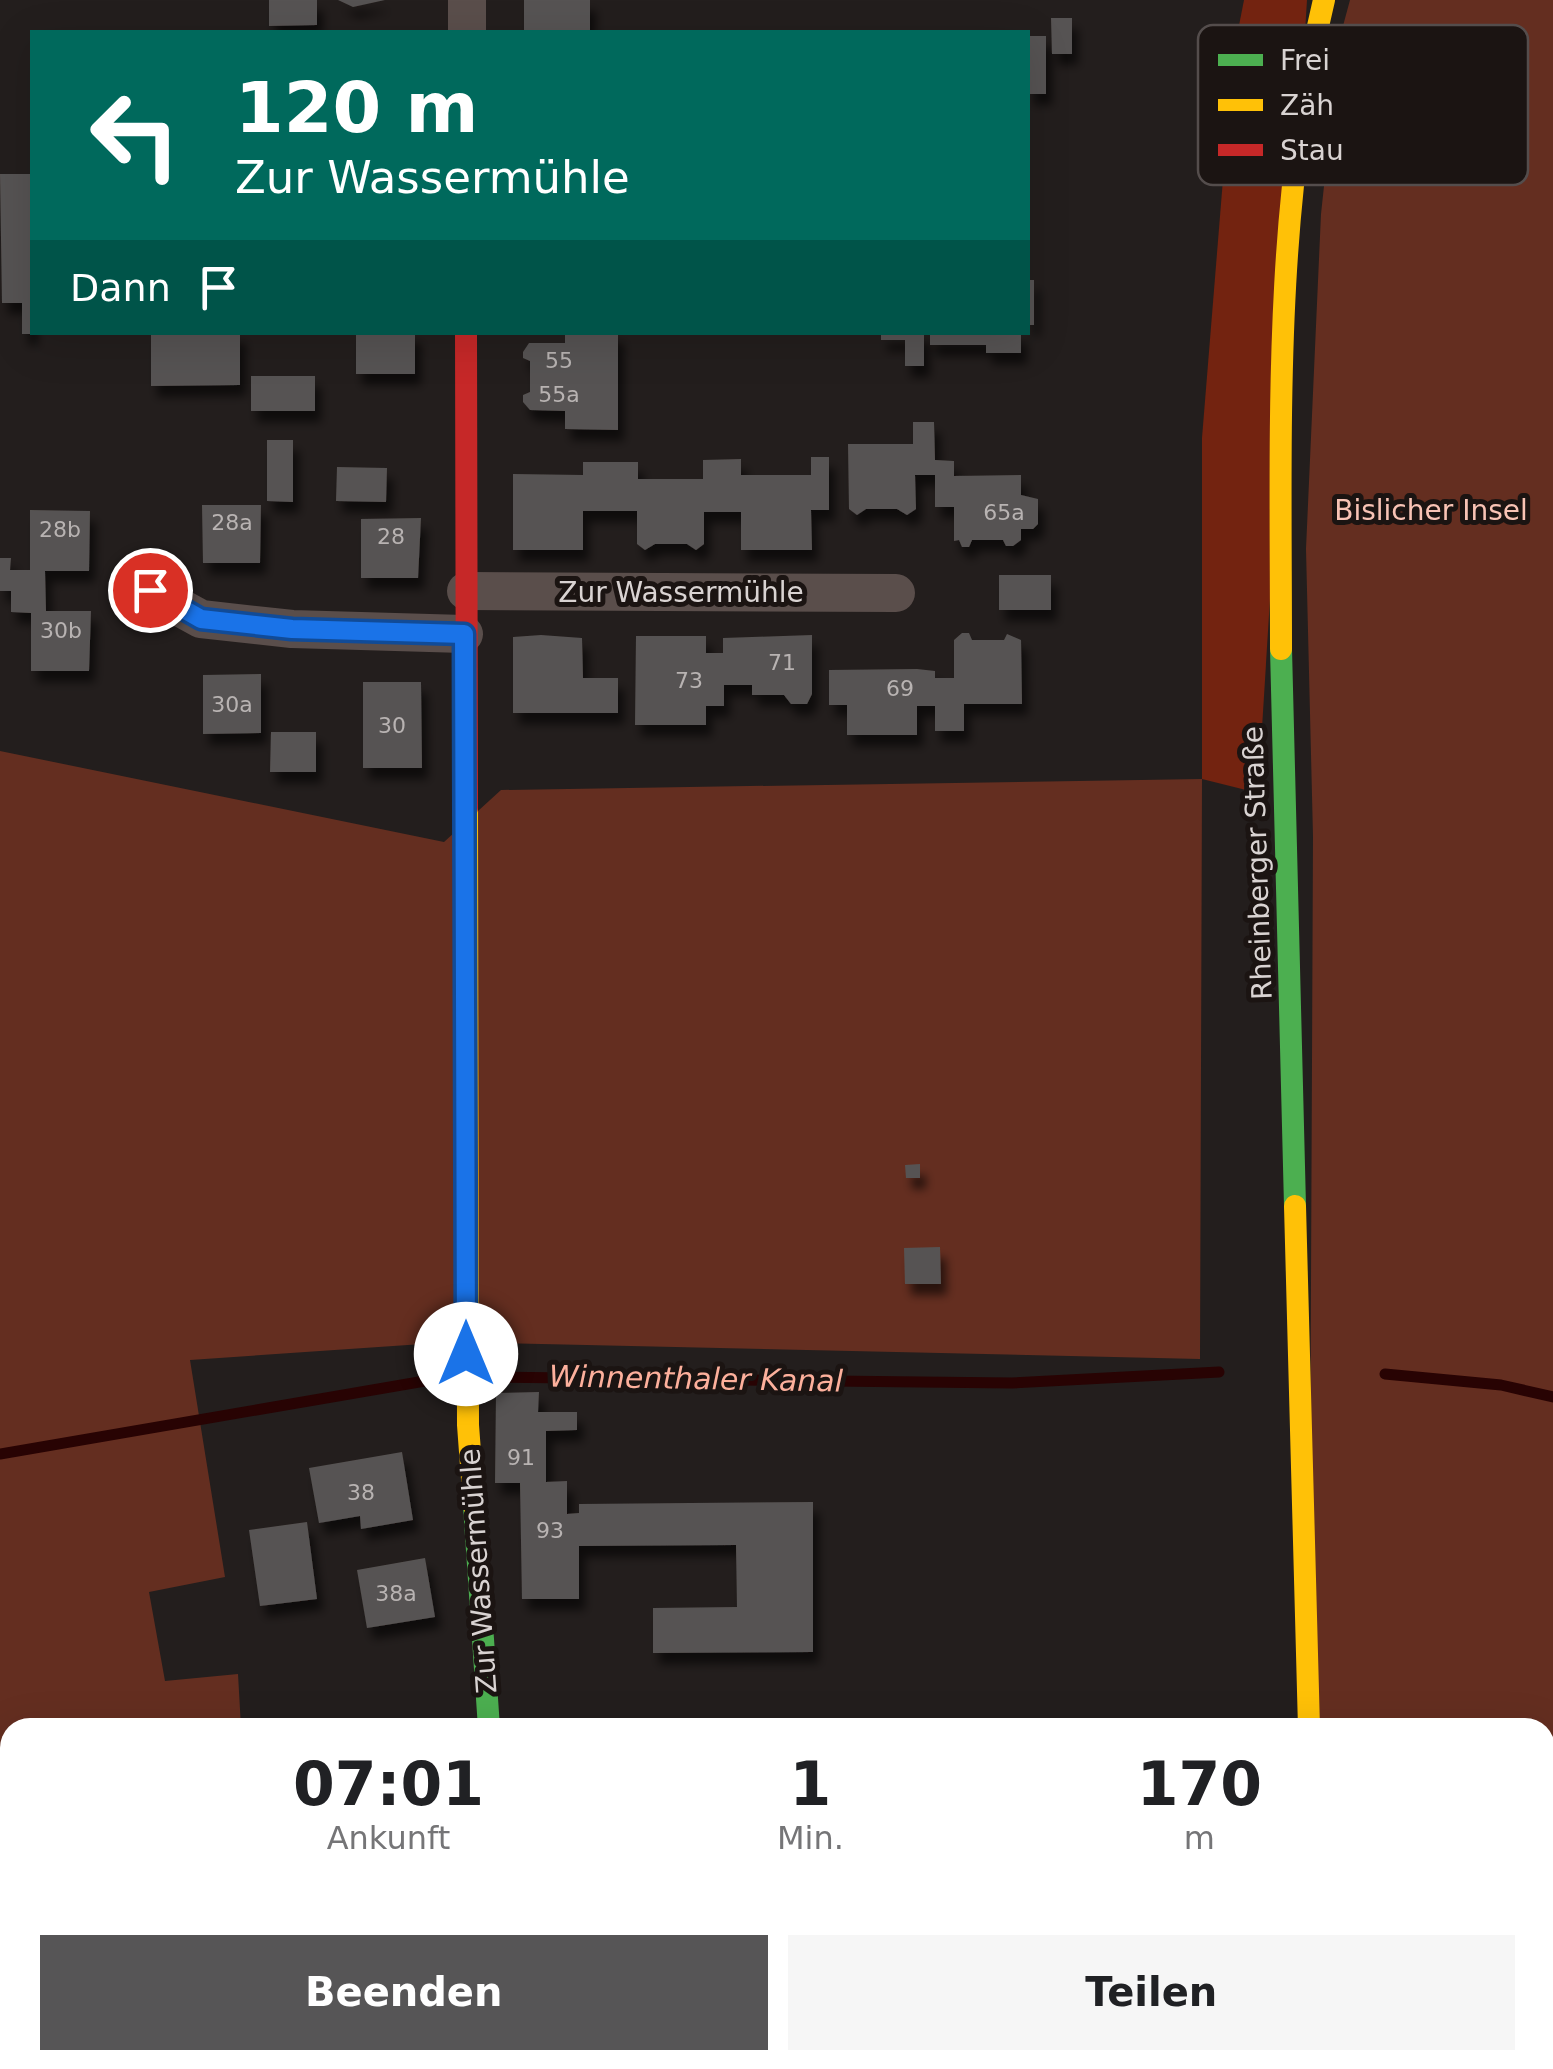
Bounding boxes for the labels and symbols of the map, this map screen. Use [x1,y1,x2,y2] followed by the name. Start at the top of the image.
[1198,25,1528,185] legend
[1280,44,1330,77] text: Frei
[1280,89,1334,122] text: Zäh
[1280,134,1344,167] text: Stau
[545,348,573,373] house number: 55
[538,382,580,407] house number: 55a
[1334,494,1528,527] park label: Bislicher Insel
[983,500,1025,525] house number: 65a
[211,510,253,535] house number: 28a
[39,517,81,542] house number: 28b
[377,524,405,549] house number: 28
[108,548,193,633] pin
[558,576,804,609] street label: Zur Wassermühle
[40,618,82,643] house number: 30b
[768,650,796,675] house number: 71
[675,668,703,693] house number: 73
[886,676,914,701] house number: 69
[211,692,253,717] house number: 30a
[378,713,406,738] house number: 30
[1236,726,1279,1000] street label: Rheinberger Straße
[414,1302,518,1406] position arrow
[549,1358,844,1399] water label: Winnenthaler Kanal
[507,1445,535,1470] house number: 91
[453,1447,504,1695] street label: Zur Wassermühle
[347,1480,375,1505] house number: 38
[536,1518,564,1543] house number: 93
[375,1581,417,1606] house number: 38a

